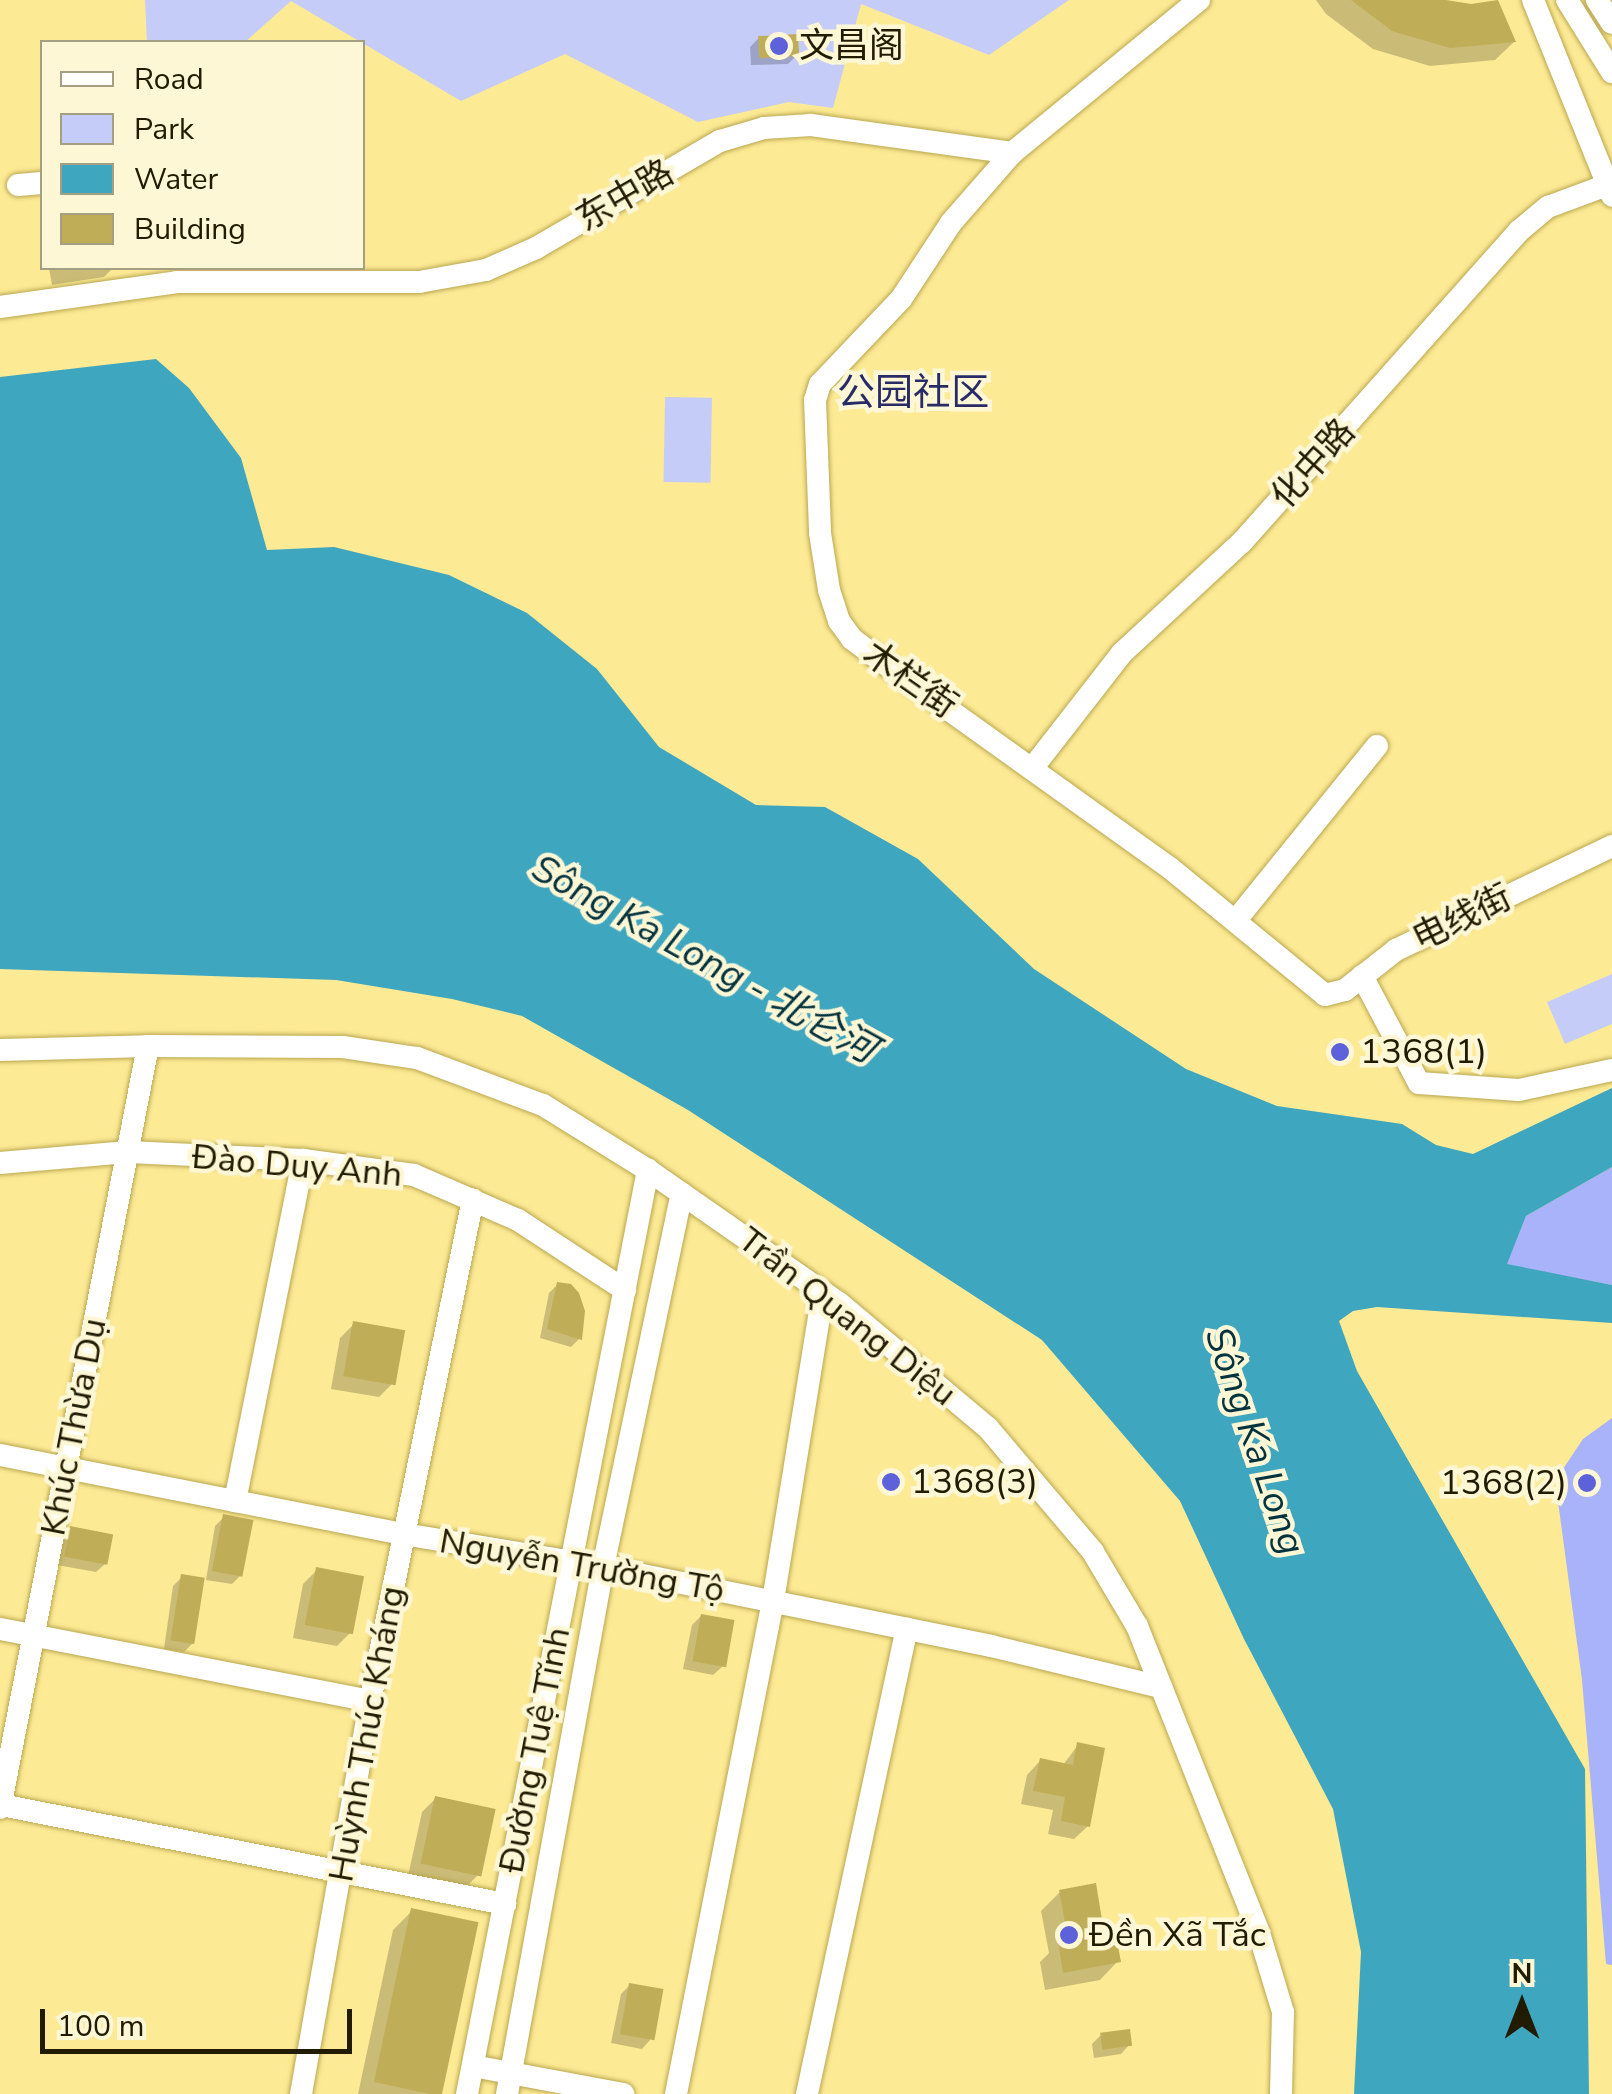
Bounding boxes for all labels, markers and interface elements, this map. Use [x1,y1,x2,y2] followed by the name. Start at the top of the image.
[799,25,904,67] place label: 文昌阁
[768,35,790,57] marker: 文昌阁
[40,40,365,270] legend
[134,59,204,100] text: Road
[134,109,194,150] text: Park
[569,152,681,240] street label: 东中路
[134,159,218,200] text: Water
[134,209,246,250] text: Building
[837,370,989,416] district label: 公园社区
[1262,411,1364,517] street label: 化中路
[855,633,965,727] street label: 木栏街
[524,845,884,1073] water label: Sông Ka Long - 北仑河
[1406,876,1518,960] street label: 电线街
[1360,1031,1487,1073] place label: 1368(1)
[1329,1041,1351,1063] marker: 1368(1)
[190,1136,404,1196] street label: Đào Duy Anh
[730,1219,964,1415] street label: Trần Quang Diệu
[32,1315,116,1539] street label: Khúc Thừa Dụ
[1195,1321,1315,1561] water label: Sông Ka Long
[911,1461,1038,1503] place label: 1368(3)
[1440,1462,1567,1504] place label: 1368(2)
[880,1471,902,1493] marker: 1368(3)
[1576,1472,1598,1494] marker: 1368(2)
[436,1520,728,1612] street label: Nguyễn Trường Tộ
[320,1583,414,1885] street label: Huỳnh Thúc Kháng
[491,1624,579,1876] street label: Đường Tuệ Tĩnh
[1089,1914,1266,1956] place label: Đền Xã Tắc
[1058,1924,1080,1946] marker: Đền Xã Tắc
[1472,1954,1572,2054] north arrow
[1512,1955,1532,1993] text: N
[45,1989,358,2051] scale bar
[57,2006,144,2047] text: 100 m

